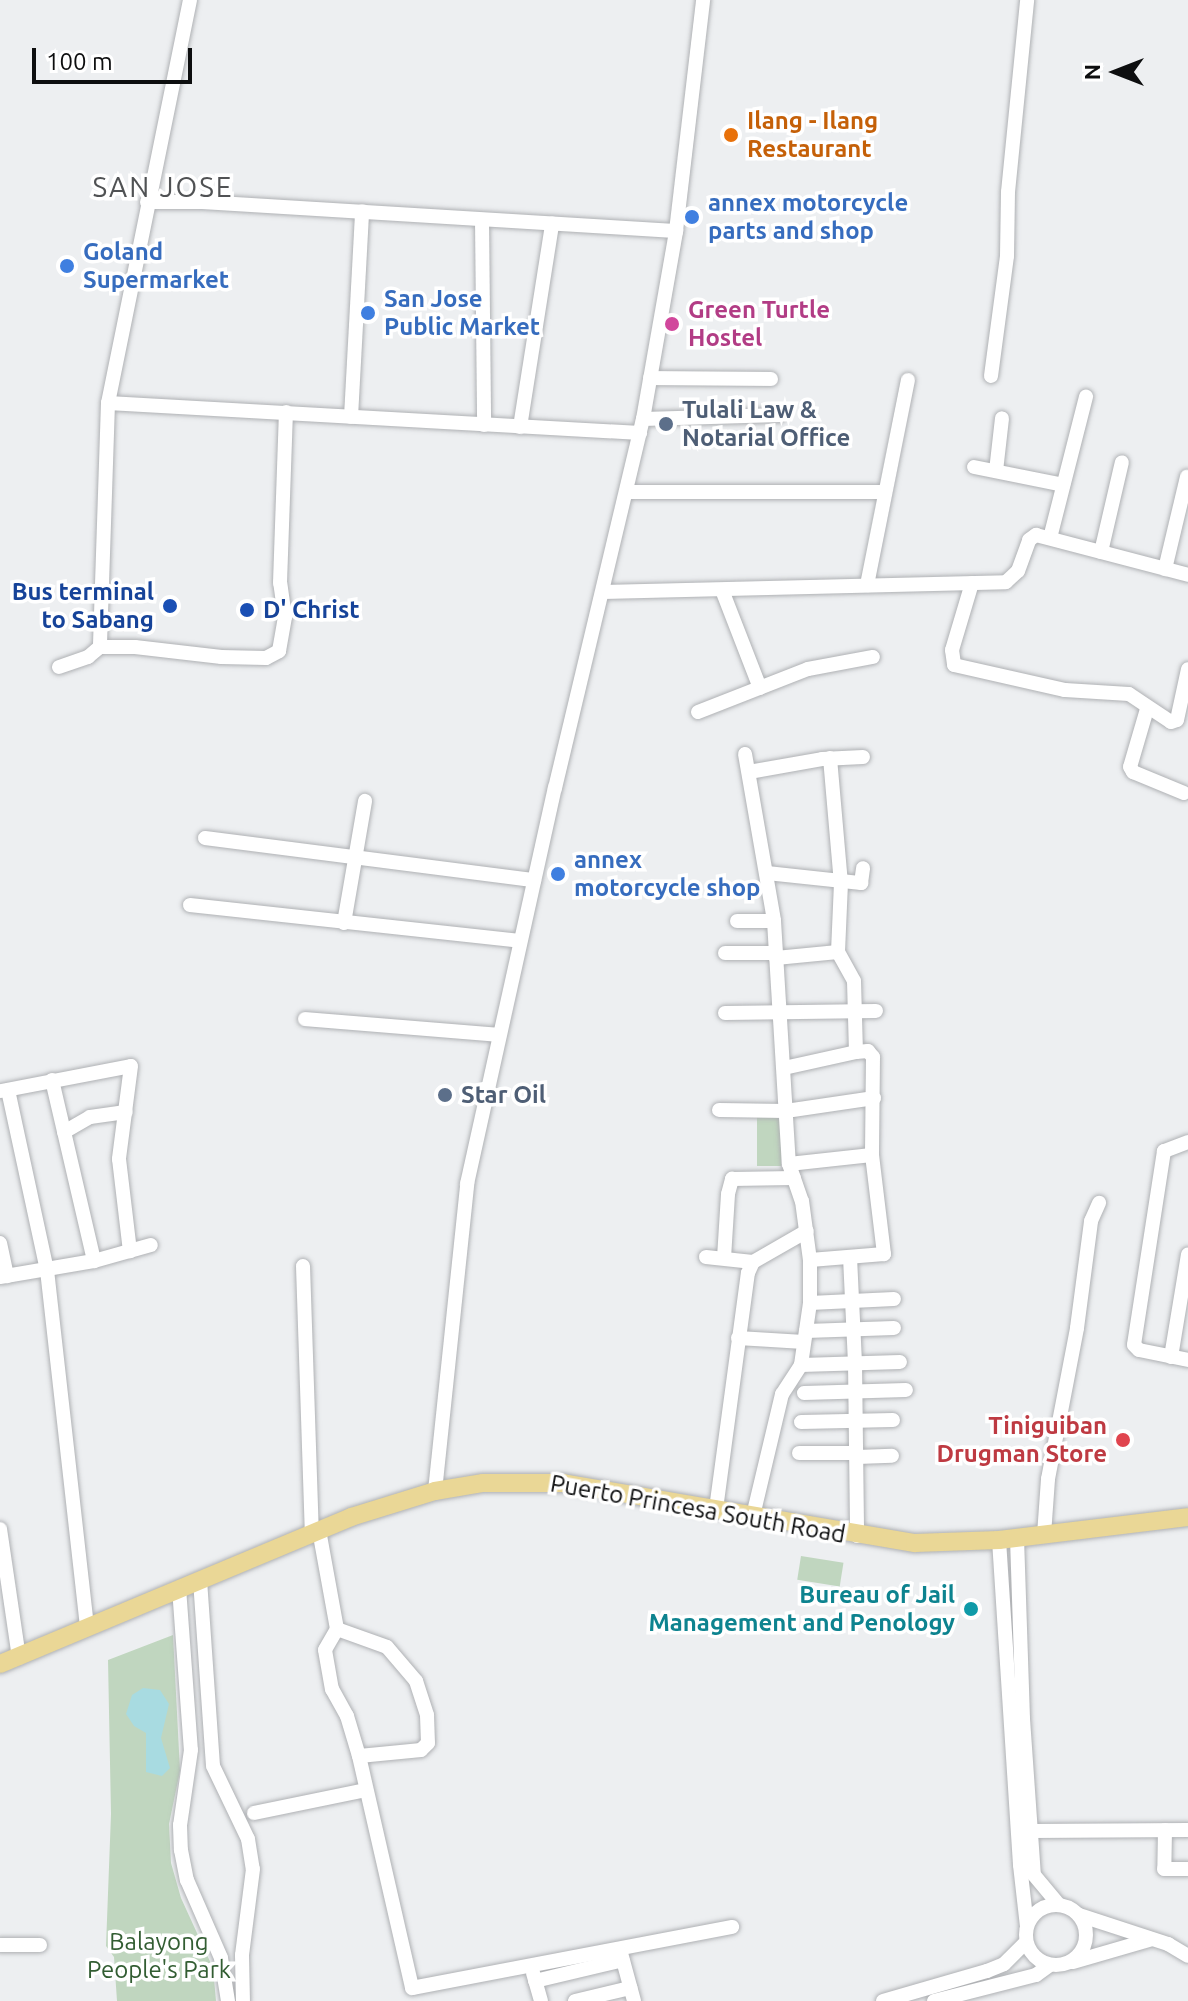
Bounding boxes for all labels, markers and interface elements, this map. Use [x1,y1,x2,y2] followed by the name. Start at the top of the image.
[36,32,196,82] scale bar
[1076,32,1156,112] north arrow
[46,48,113,75] text: 100 m
[1079,64,1104,80] text: N
[747,107,878,163] place label: Ilang - Ilang Restaurant
[722,126,740,144] marker: Ilang - Ilang Restaurant
[92,170,234,204] district label: SAN JOSE
[708,189,908,245] place label: annex motorcycle parts and shop
[683,208,701,226] marker: annex motorcycle parts and shop
[83,238,229,294] place label: Goland Supermarket
[58,257,76,275] marker: Goland Supermarket
[384,285,540,341] place label: San Jose Public Market
[688,296,830,352] place label: Green Turtle Hostel
[359,304,377,322] marker: San Jose Public Market
[663,315,681,333] marker: Green Turtle Hostel
[682,396,850,452] place label: Tulali Law & Notarial Office
[657,415,675,433] marker: Tulali Law & Notarial Office
[12,578,154,634] place label: Bus terminal to Sabang
[263,596,360,624] place label: D' Christ
[161,597,179,615] marker: Bus terminal to Sabang
[238,601,256,619] marker: D' Christ
[574,846,760,902] place label: annex motorcycle shop
[549,865,567,883] marker: annex motorcycle shop
[461,1081,546,1109] place label: Star Oil
[436,1086,454,1104] marker: Star Oil
[936,1412,1107,1468] place label: Tiniguiban Drugman Store
[1114,1431,1132,1449] marker: Tiniguiban Drugman Store
[548,1469,848,1549] street label: Puerto Princesa South Road
[648,1581,955,1637] place label: Bureau of Jail Management and Penology
[962,1600,980,1618] marker: Bureau of Jail Management and Penology
[87,1928,231,1984] park label: Balayong People's Park

